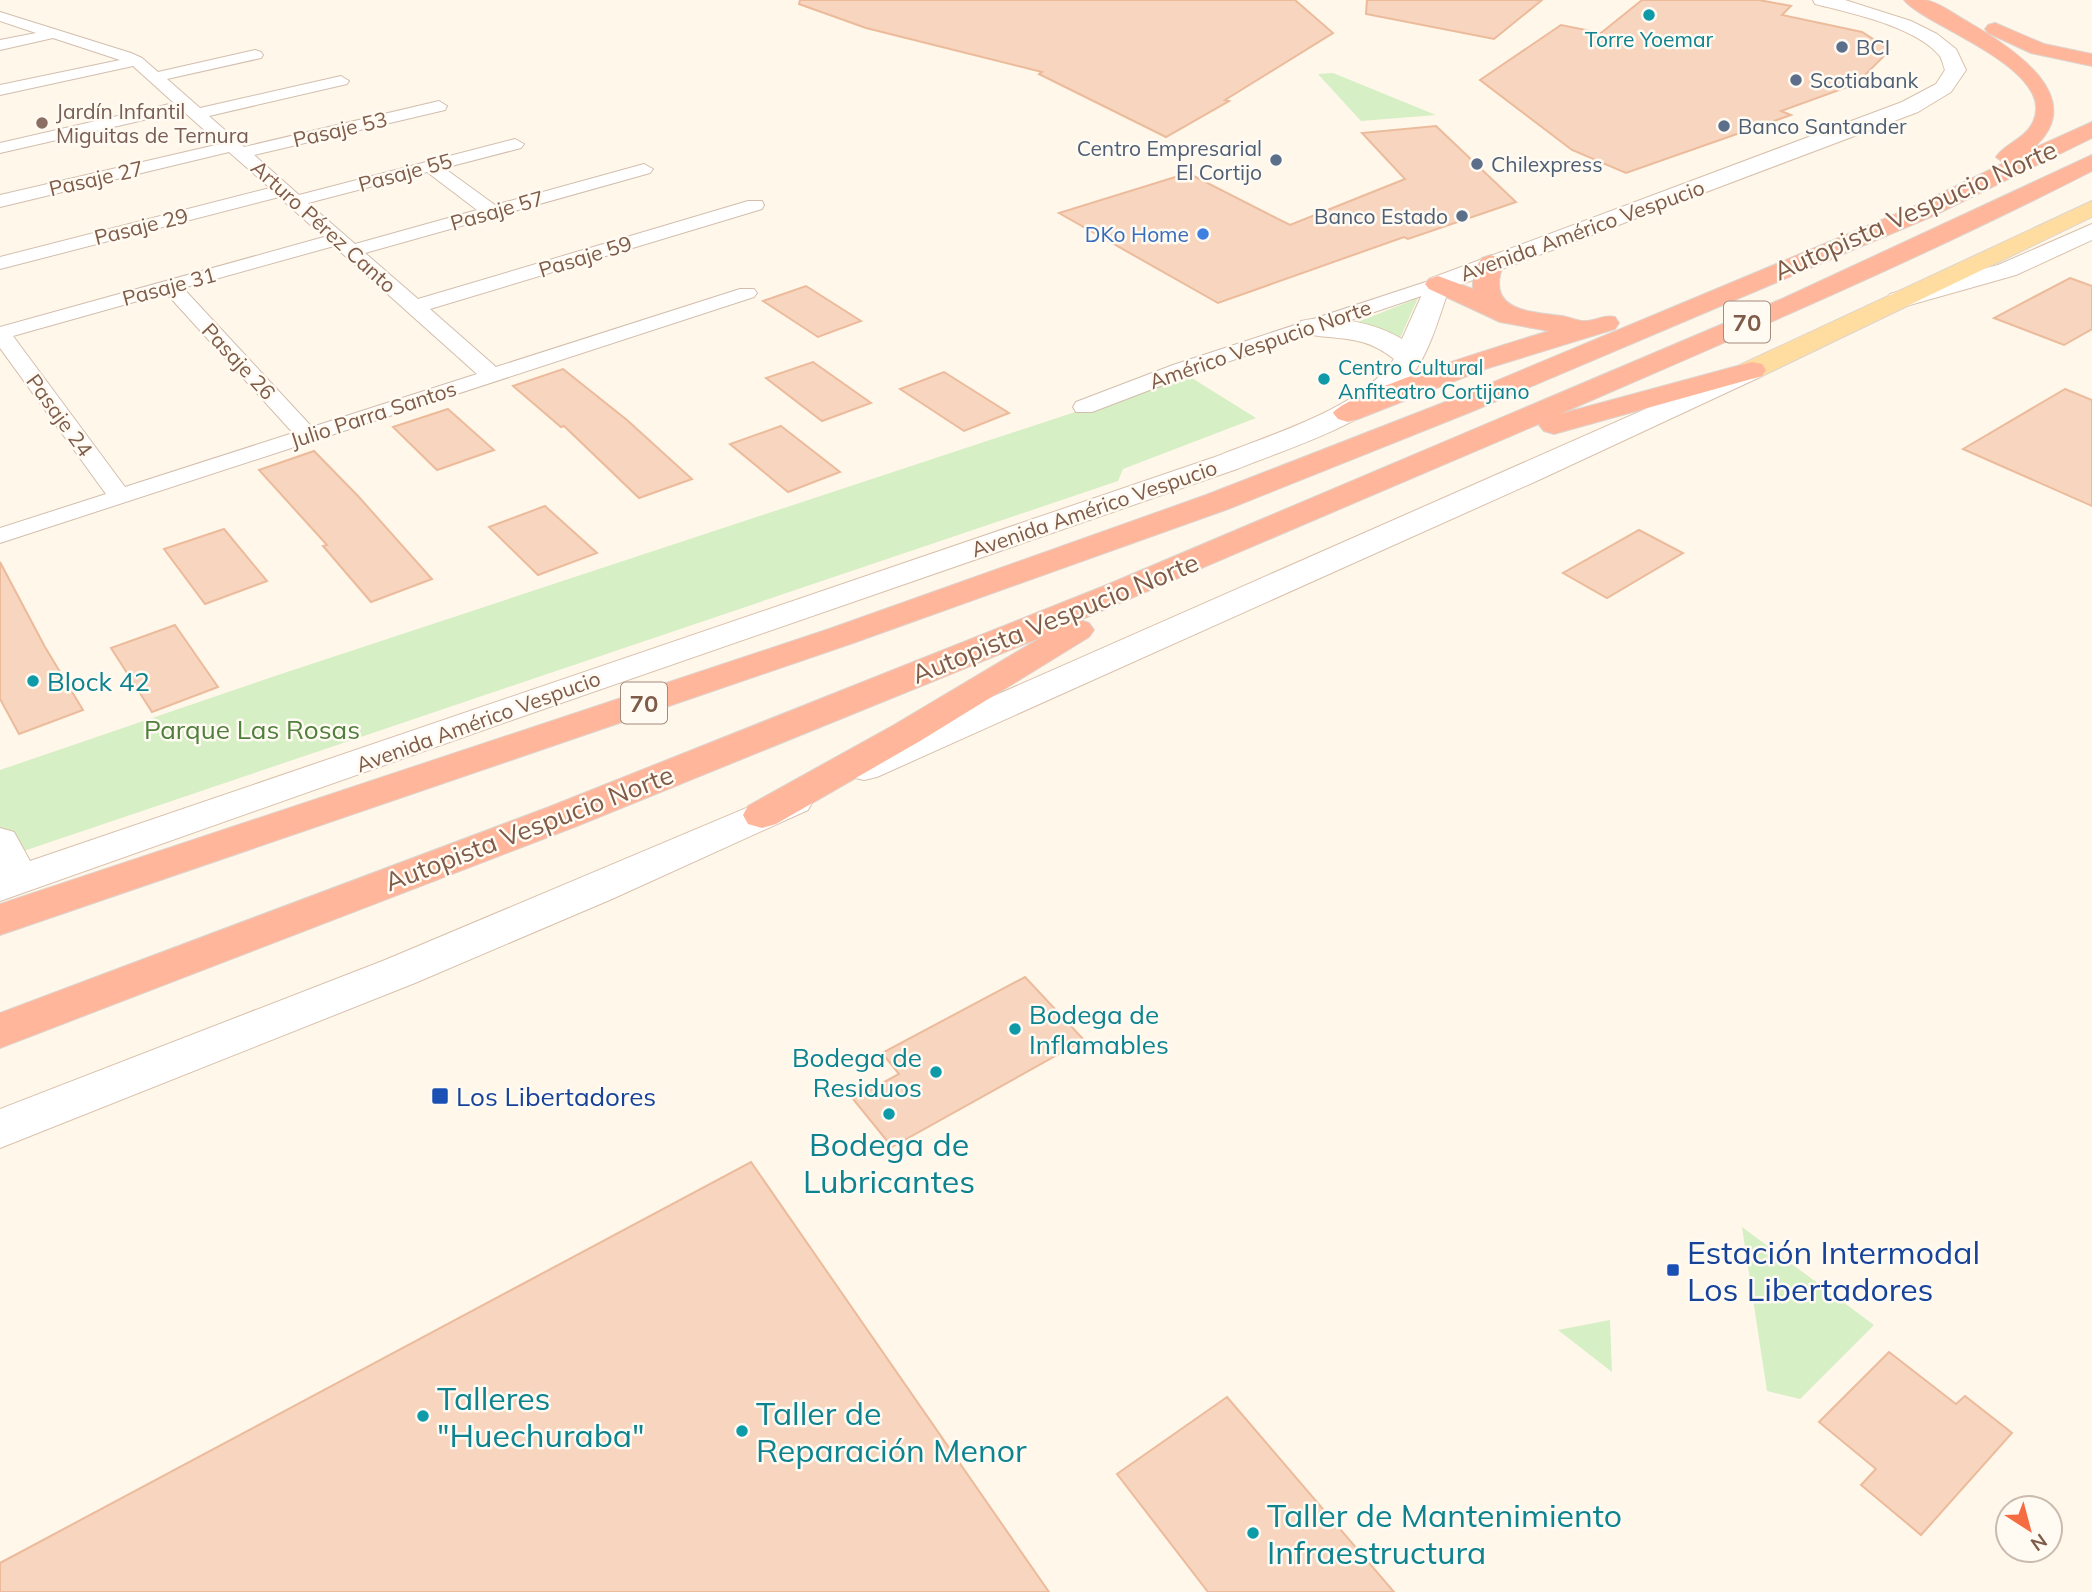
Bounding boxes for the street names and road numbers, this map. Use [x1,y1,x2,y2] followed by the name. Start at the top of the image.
[290,106,390,152] street label: Pasaje 53
[1768,133,2062,287] street label: Autopista Vespucio Norte
[355,147,455,197] street label: Pasaje 55
[246,154,402,298] street label: Arturo Pérez Canto
[46,155,146,201] street label: Pasaje 27
[1456,174,1708,286] street label: Avenida Américo Vespucio
[447,184,547,236] street label: Pasaje 57
[91,202,191,250] street label: Pasaje 29
[535,230,635,282] street label: Pasaje 59
[119,261,219,311] street label: Pasaje 31
[1146,294,1374,394] street label: Américo Vespucio Norte
[1724,302,1770,342] road number: 70
[197,317,281,405] street label: Pasaje 26
[21,369,99,462] street label: Pasaje 24
[287,375,459,453] street label: Julio Parra Santos
[968,454,1220,562] street label: Avenida Américo Vespucio
[907,545,1203,691] street label: Autopista Vespucio Norte
[352,665,604,777] street label: Avenida Américo Vespucio
[621,682,667,724] road number: 70
[380,758,678,898] street label: Autopista Vespucio Norte

